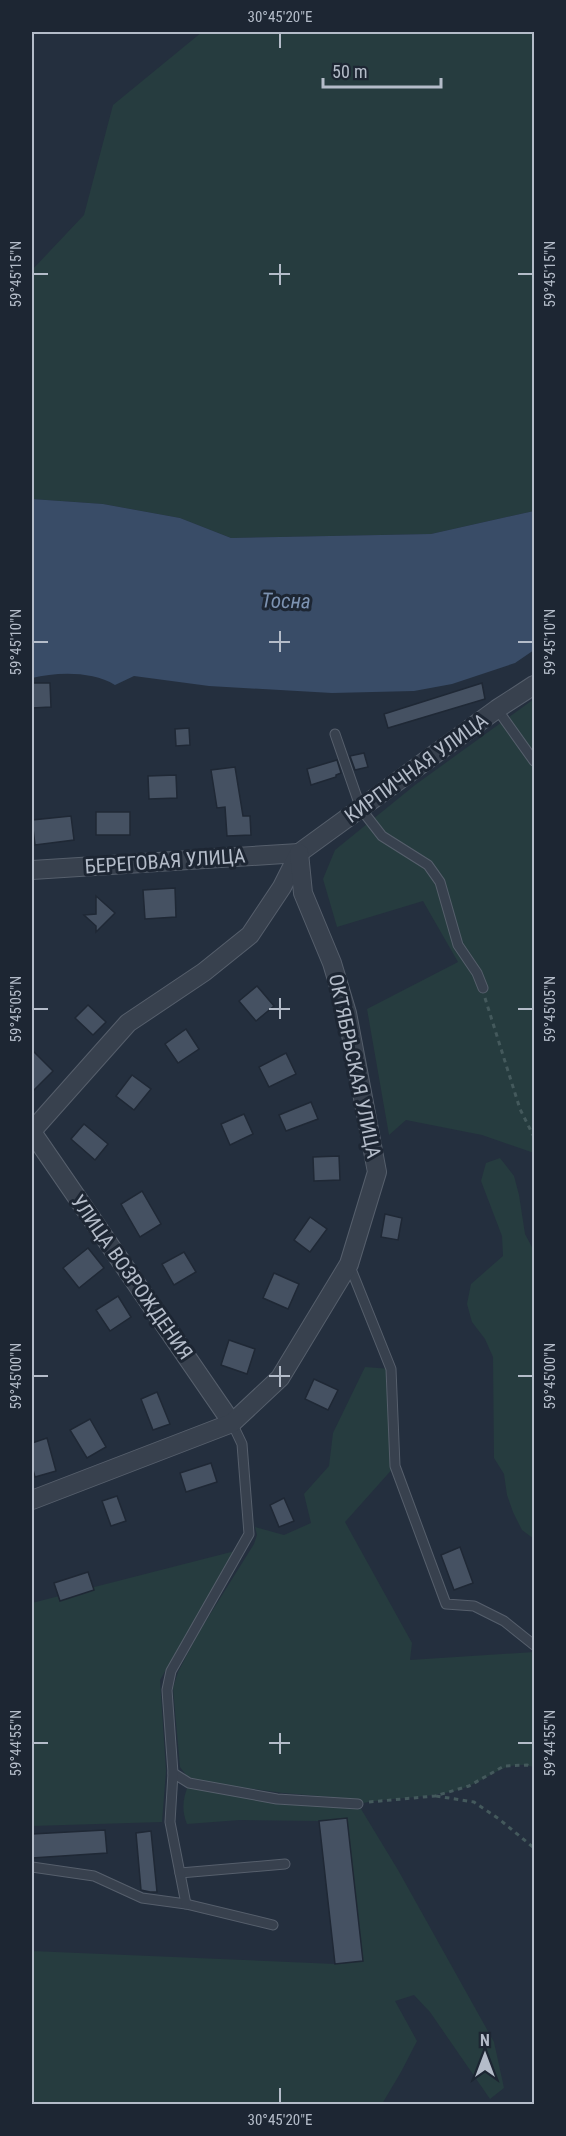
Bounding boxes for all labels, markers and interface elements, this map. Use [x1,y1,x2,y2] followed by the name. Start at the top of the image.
[248,8,312,26] text: 30°45'20"E
[323,51,442,89] scale bar
[332,61,367,82] text: 50 m
[7,241,25,307] text: 59°45'15"N
[541,241,559,307] text: 59°45'15"N
[261,589,311,613] water label: Тосна
[7,609,25,675] text: 59°45'10"N
[541,609,559,675] text: 59°45'10"N
[340,708,493,828] street label: КИРПИЧНАЯ УЛИЦА
[84,843,247,879] street label: БЕРЕГОВАЯ УЛИЦА
[324,972,386,1161] street label: ОКТЯБРЬСКАЯ УЛИЦА
[7,976,25,1042] text: 59°45'05"N
[541,976,559,1042] text: 59°45'05"N
[66,1190,198,1364] street label: УЛИЦА ВОЗРОЖДЕНИЯ
[7,1343,25,1409] text: 59°45'00"N
[541,1343,559,1409] text: 59°45'00"N
[7,1710,25,1776] text: 59°44'55"N
[541,1710,559,1776] text: 59°44'55"N
[455,2025,515,2085] north arrow
[480,2031,490,2050] text: N
[248,2111,312,2129] text: 30°45'20"E

